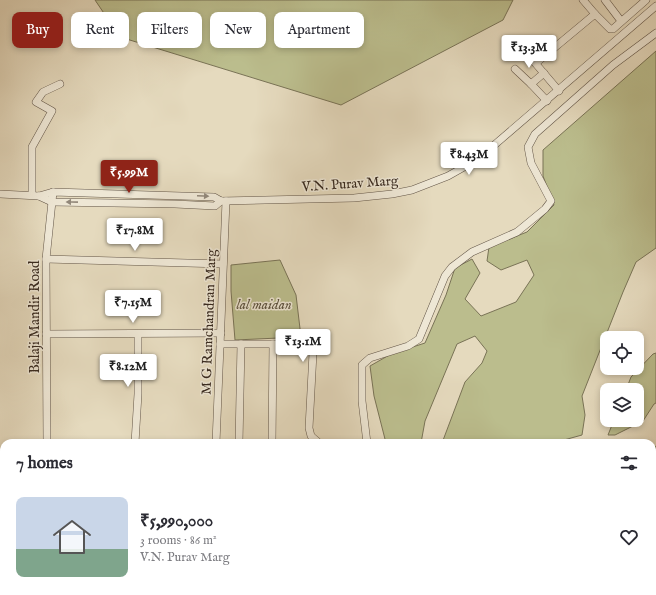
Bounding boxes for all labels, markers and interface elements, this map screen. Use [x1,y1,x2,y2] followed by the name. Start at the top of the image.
[12,12,63,48] chip: Buy
[71,12,129,48] chip: Rent
[137,12,202,48] chip: Filters
[210,12,266,48] chip: New
[274,12,364,48] chip: Apartment
[496,35,562,69] pin: ₹13.3M
[510,39,548,56] text: ₹13.3M
[436,142,502,176] pin: ₹8.43M
[450,146,488,163] text: ₹8.43M
[96,160,162,194] pin: ₹5.99M
[110,164,148,181] text: ₹5.99M
[300,172,399,196] street label: V.N. Purav Marg
[197,193,209,200] one-way arrow
[66,199,78,206] one-way arrow
[102,218,168,252] pin: ₹17.8M
[116,222,154,239] text: ₹17.8M
[197,248,221,395] street label: M G Ramchandran Marg
[26,260,44,374] street label: Balaji Mandir Road
[100,290,166,324] pin: ₹7.15M
[114,294,152,311] text: ₹7.15M
[237,296,291,314] park label: lal maidan
[270,329,336,363] pin: ₹13.1M
[600,331,644,427] map controls
[600,331,644,375] button: locate
[285,333,322,350] text: ₹13.1M
[95,354,161,388] pin: ₹8.12M
[109,358,147,375] text: ₹8.12M
[600,383,644,427] button: layers
[618,452,640,474] icon: filters
[16,453,73,474] text: 7 homes
[140,511,213,532] text: ₹5,990,000
[48,513,96,561] icon: home
[618,526,640,548] icon: heart
[140,532,217,549] text: 3 rooms · 86 m²
[140,549,230,566] text: V.N. Purav Marg

